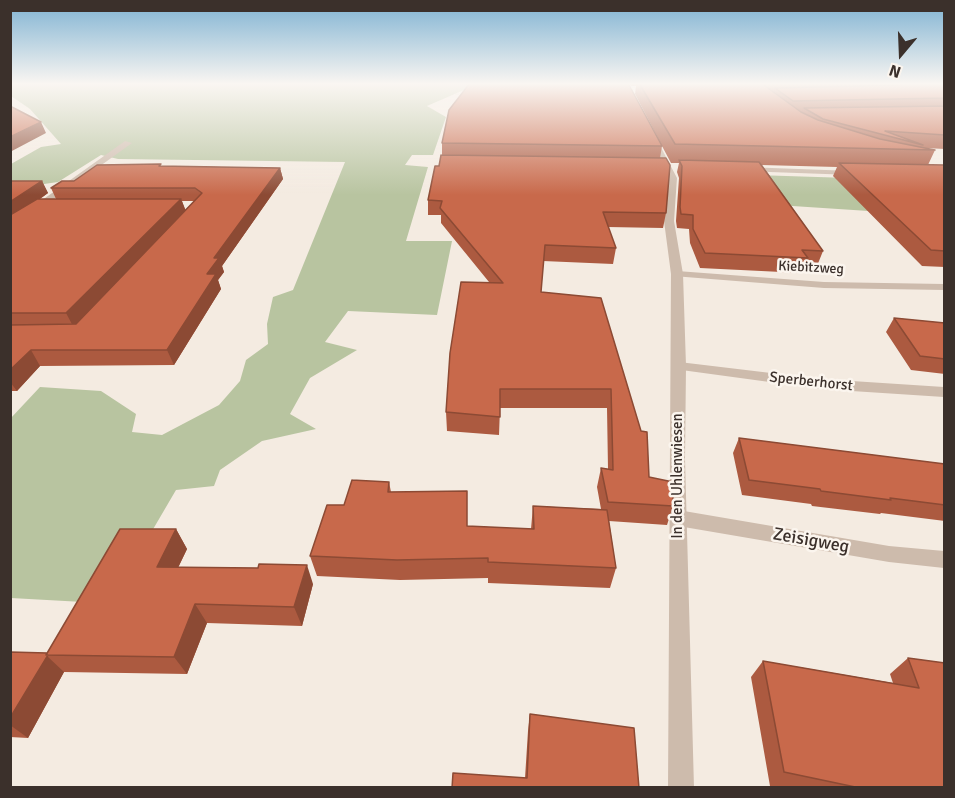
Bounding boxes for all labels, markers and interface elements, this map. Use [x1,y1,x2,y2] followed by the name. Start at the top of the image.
[871,24,931,84] north arrow
[887,60,904,82] text: N
[778,258,844,278] street label: Kiebitzweg
[769,369,853,395] street label: Sperberhorst
[669,413,687,539] street label: In den Uhlenwiesen
[771,524,851,558] street label: Zeisigweg

